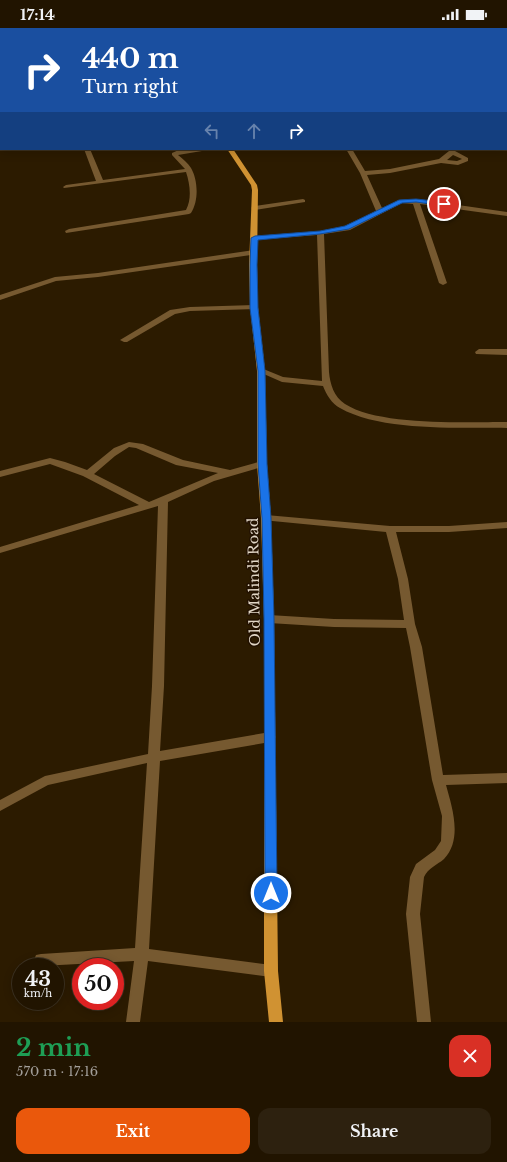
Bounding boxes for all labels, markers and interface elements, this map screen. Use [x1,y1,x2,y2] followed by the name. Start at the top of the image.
[20,5,55,24] text: 17:14
[82,41,179,76] text: 440 m
[16,44,68,96] icon: right
[82,76,178,98] text: Turn right
[201,120,223,142] icon: left
[243,120,265,142] icon: ahead
[285,120,307,142] icon: right
[427,187,461,221] pin
[433,193,455,215] icon: arrive
[244,517,264,646] street label: Old Malindi Road
[250,872,292,914] position arrow
[72,958,124,1010] speed limit sign: 50
[25,967,51,991] text: 43
[24,987,52,1000] text: km/h
[16,1033,91,1062] text: 2 min
[449,1035,491,1077] button: close
[16,1063,98,1080] text: 570 m · 17:16
[16,1108,250,1154] button: Exit
[258,1108,491,1154] button: Share

